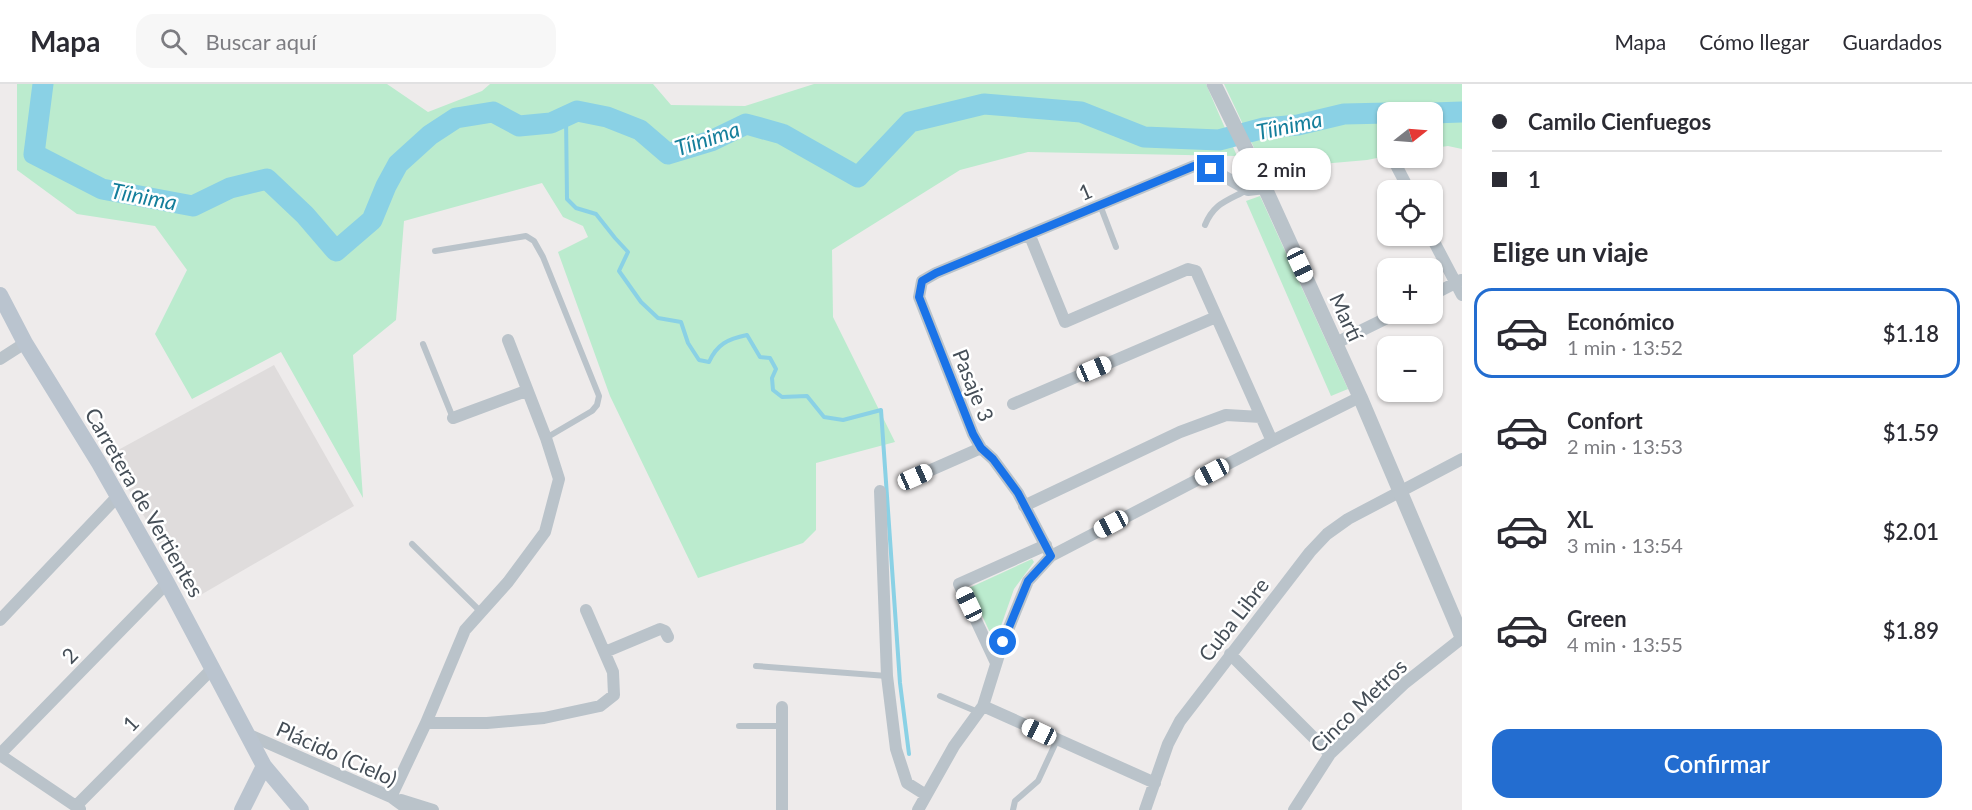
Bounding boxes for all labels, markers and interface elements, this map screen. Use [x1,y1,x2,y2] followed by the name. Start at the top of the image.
[136,14,556,68] search box
[30,24,100,58] text: Mapa
[157,25,190,58] icon: search
[205,28,317,55] text: Buscar aquí
[1614,29,1666,54] text: Mapa
[1699,29,1810,54] text: Cómo llegar
[1843,29,1942,54] text: Guardados
[1377,102,1443,168] north arrow
[1377,102,1443,402] map controls
[1254,105,1324,145] water label: Tíinima
[1528,108,1711,135] text: Camilo Cienfuegos
[671,115,743,161] water label: Tíinima
[1232,148,1331,190] callout: 2 min
[1197,155,1224,182] route end
[1257,157,1306,181] text: 2 min
[1528,166,1541,193] text: 1
[109,176,179,216] water label: Tíinima
[1075,177,1095,205] street label: 1
[1377,180,1443,246] button: locate
[1492,235,1649,268] text: Elige un viaje
[1284,245,1316,285] car
[1377,258,1443,324] button: +
[1325,289,1369,346] street label: Martí
[1495,306,1549,360] icon: car
[1567,308,1674,335] text: Económico
[1883,320,1939,347] text: $1.18
[1567,335,1683,359] text: 1 min · 13:52
[1377,336,1443,402] button: −
[948,345,1000,425] street label: Pasaje 3
[1074,354,1114,384] car
[81,403,209,601] street label: Carretera de Vertientes
[1495,405,1549,459] icon: car
[1567,407,1643,434] text: Confort
[1883,419,1939,446] text: $1.59
[1567,434,1683,458] text: 2 min · 13:53
[1192,456,1232,488] car
[895,461,935,493] car
[1495,504,1549,558] icon: car
[1567,506,1593,533] text: XL
[1091,508,1131,540] car
[1883,518,1939,545] text: $2.01
[1567,533,1683,557] text: 3 min · 13:54
[1193,572,1273,666] street label: Cuba Libre
[953,584,985,624] car
[1495,603,1549,657] icon: car
[1567,605,1627,632] text: Green
[1883,617,1939,644] text: $1.89
[989,628,1016,655] route start
[1567,632,1683,656] text: 4 min · 13:55
[56,642,82,668] street label: 2
[1305,653,1411,757] street label: Cinco Metros
[117,710,143,736] street label: 1
[273,715,401,791] street label: Plácido (Cielo)
[1019,716,1059,748] car
[1492,729,1942,798] button: Confirmar

